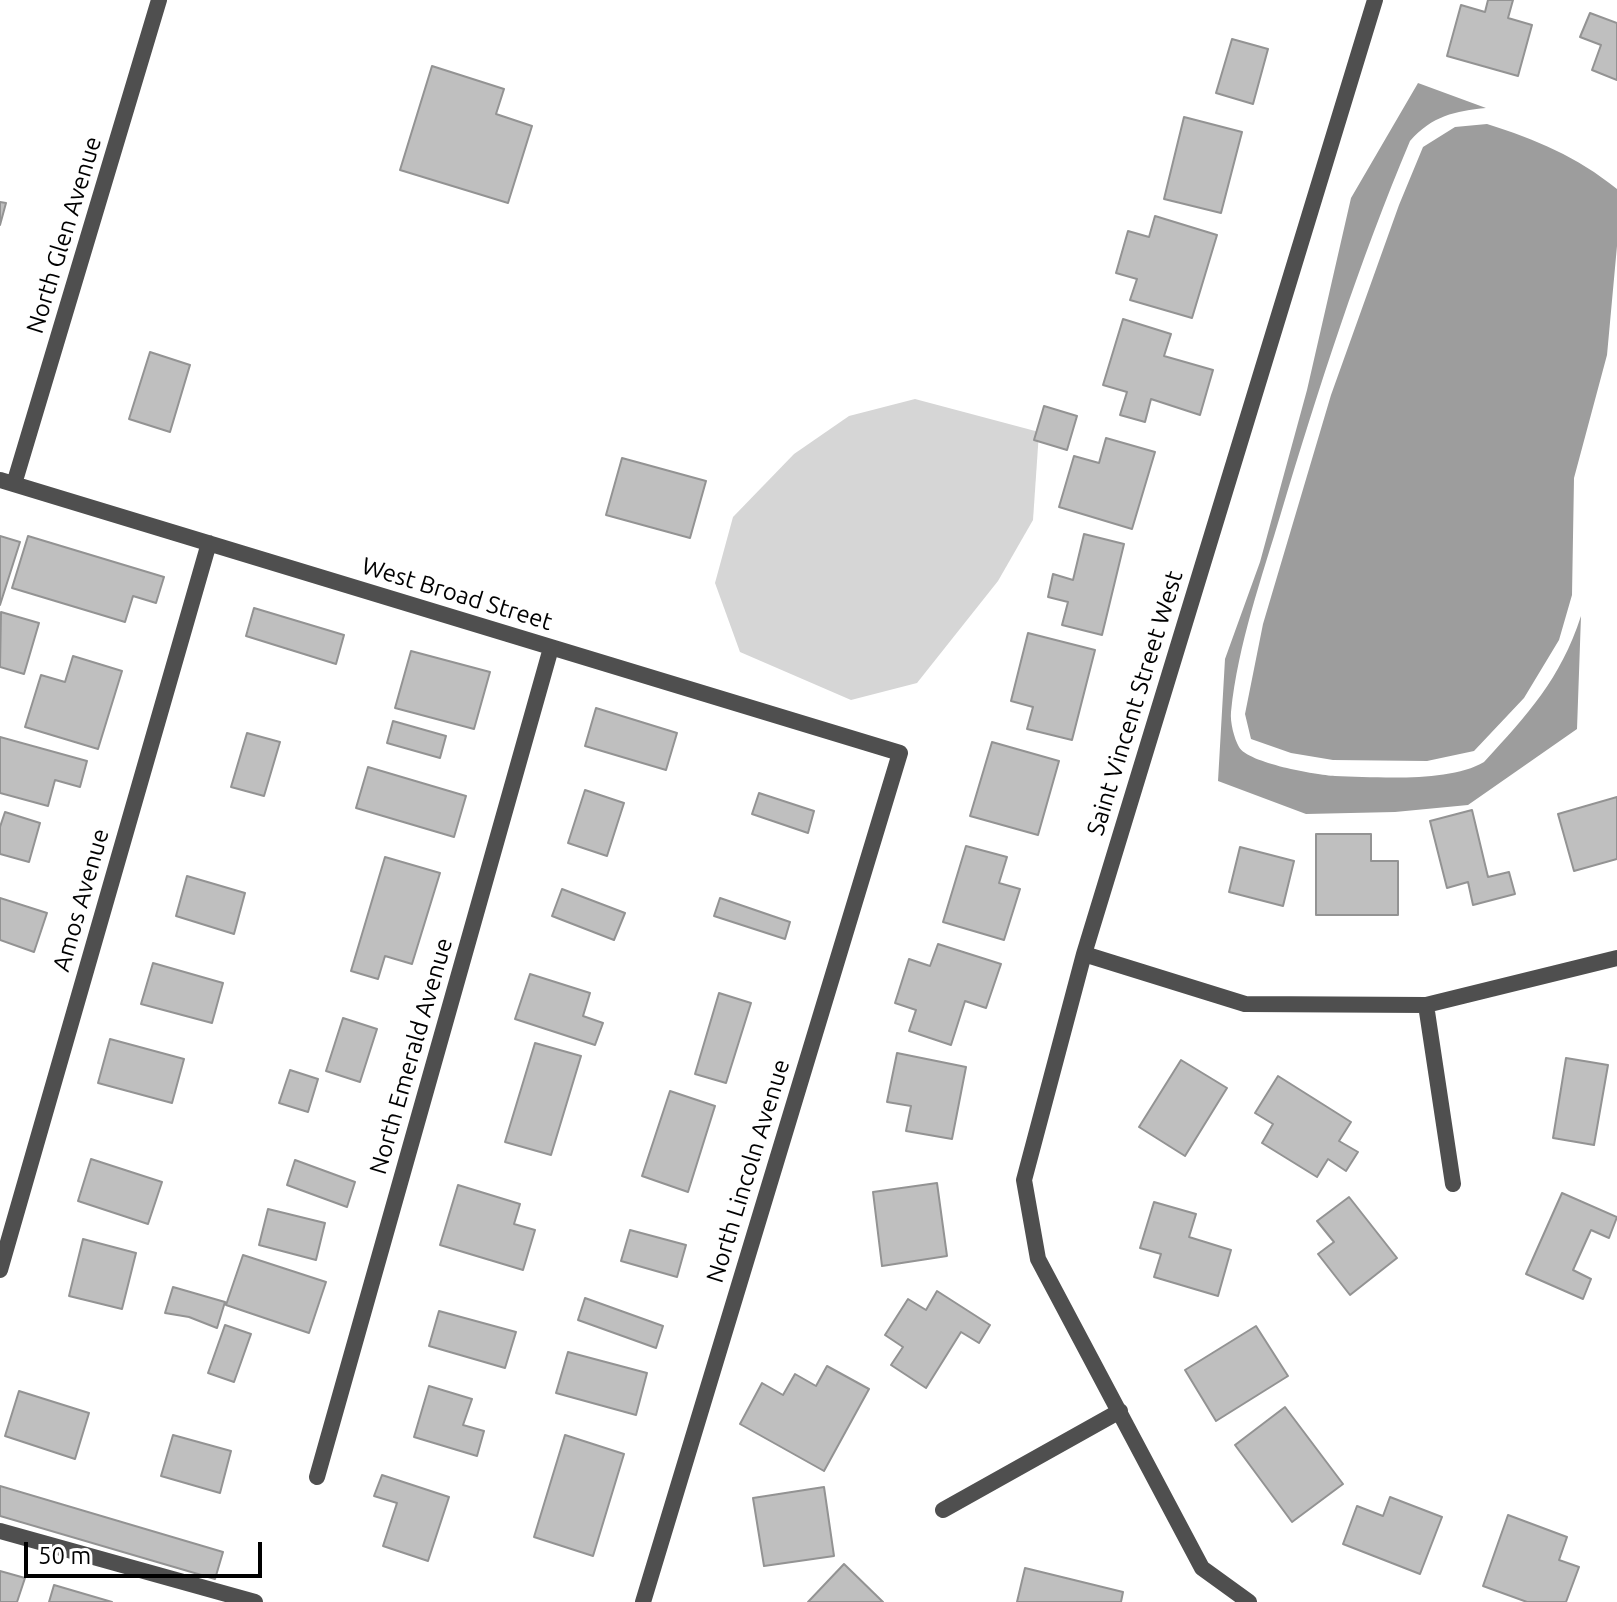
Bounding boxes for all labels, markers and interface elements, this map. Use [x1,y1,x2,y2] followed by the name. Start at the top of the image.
[20,133,108,337] street label: North Glen Avenue
[358,551,556,637] street label: West Broad Street
[1081,567,1189,839] street label: Saint Vincent Street West
[47,825,115,975] street label: Amos Avenue
[363,935,459,1177] street label: North Emerald Avenue
[700,1056,796,1286] street label: North Lincoln Avenue
[28,1526,266,1576] scale bar
[38,1542,91,1569] text: 50 m

